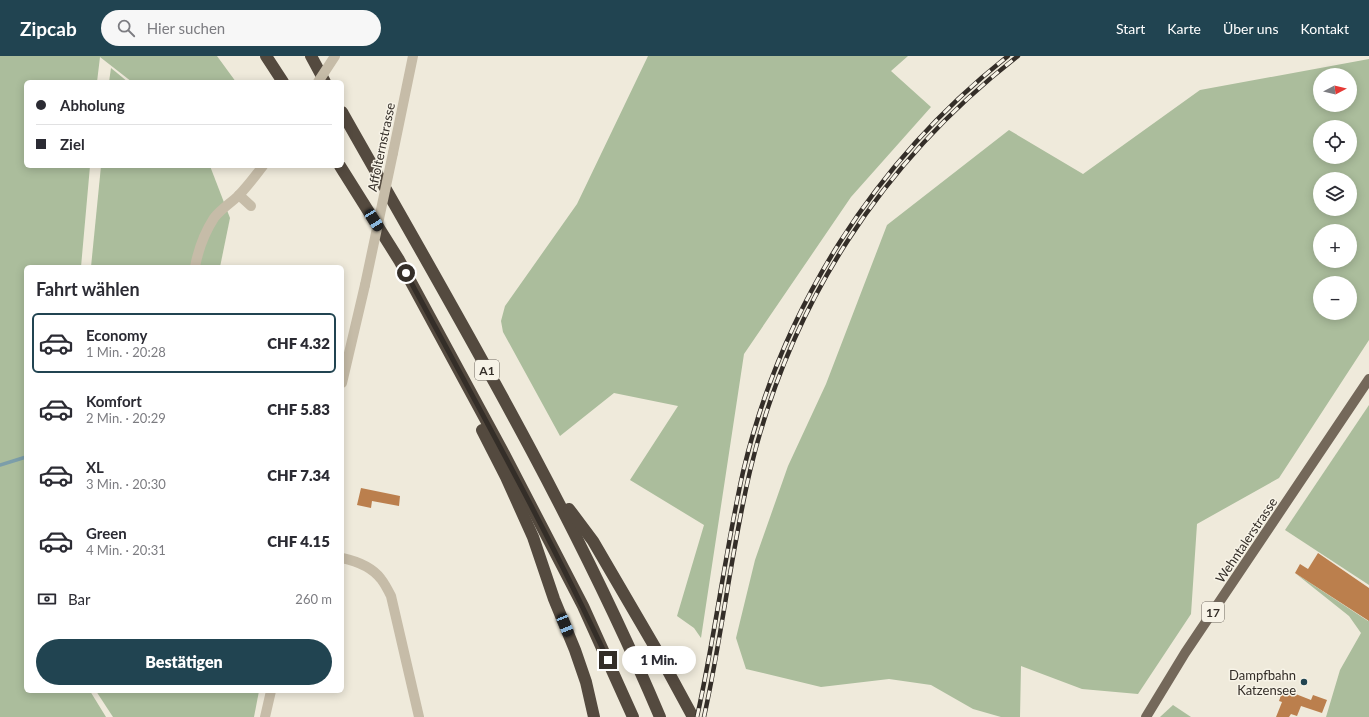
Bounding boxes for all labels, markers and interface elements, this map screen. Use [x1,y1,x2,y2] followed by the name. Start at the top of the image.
[101,10,381,46] search box
[20,17,77,40] text: Zipcab
[115,17,137,39] icon: search
[147,19,225,37] text: Hier suchen
[1116,20,1145,37] text: Start
[1167,20,1201,37] text: Karte
[1223,20,1278,37] text: Über uns
[1300,20,1349,37] text: Kontakt
[1313,68,1357,112] north arrow
[1313,68,1357,320] map controls
[60,96,125,114] text: Abholung
[364,101,398,193] street label: Affolternstrasse
[1313,120,1357,164] button: locate
[60,135,85,153] text: Ziel
[1313,172,1357,216] button: layers
[363,207,385,233] car
[1313,224,1357,268] button: +
[397,264,415,282] route start
[1313,276,1357,320] button: −
[36,278,140,300] text: Fahrt wählen
[38,325,74,361] icon: car
[86,326,147,344] text: Economy
[267,334,330,352] text: CHF 4.32
[86,344,166,360] text: 1 Min. · 20:28
[475,360,499,380] road number: A1
[38,391,74,427] icon: car
[86,392,142,410] text: Komfort
[267,400,330,418] text: CHF 5.83
[86,410,166,426] text: 2 Min. · 20:29
[38,457,74,493] icon: car
[86,458,104,476] text: XL
[267,466,330,484] text: CHF 7.34
[86,476,166,492] text: 3 Min. · 20:30
[1212,494,1280,586] street label: Wehntalerstrasse
[38,523,74,559] icon: car
[86,524,127,542] text: Green
[267,532,330,550] text: CHF 4.15
[86,542,166,558] text: 4 Min. · 20:31
[36,588,58,610] icon: cash
[68,590,91,608] text: Bar
[295,591,332,607] text: 260 m
[1202,602,1224,622] road number: 17
[555,612,575,638] car
[36,639,332,685] button: Bestätigen
[622,646,696,674] callout: 1 Min.
[599,651,617,669] route end
[641,652,677,668] text: 1 Min.
[1229,667,1296,698] place label: Dampfbahn Katzensee
[1299,677,1309,687] marker: Dampfbahn Katzensee

